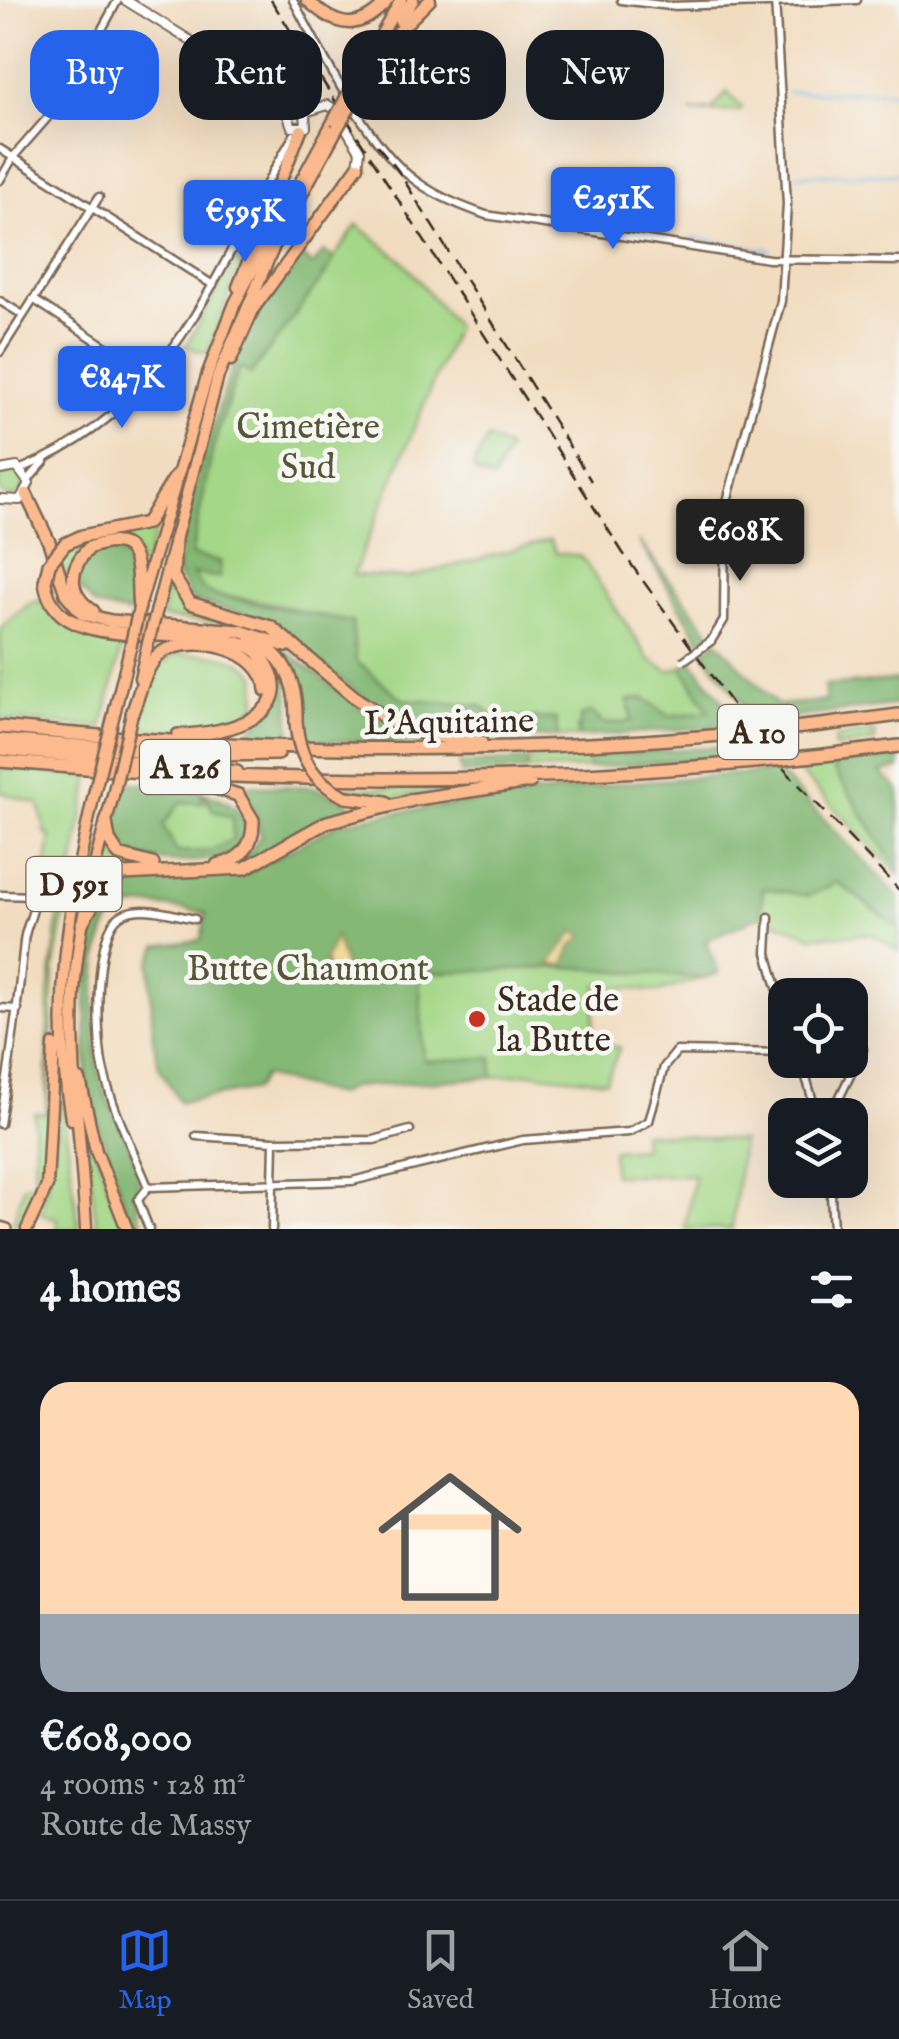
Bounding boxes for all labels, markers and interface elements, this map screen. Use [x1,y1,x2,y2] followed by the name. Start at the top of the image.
[30,30,159,120] chip: Buy
[179,30,322,120] chip: Rent
[342,30,506,120] chip: Filters
[526,30,664,120] chip: New
[543,167,683,252] pin: €251K
[573,179,653,220] text: €251K
[175,180,315,265] pin: €595K
[205,192,285,233] text: €595K
[52,346,192,431] pin: €847K
[80,358,164,399] text: €847K
[236,406,380,491] park label: Cimetière Sud
[670,499,810,584] pin: €608K
[698,511,782,552] text: €608K
[363,700,535,747] street label: L'Aquitaine
[718,705,798,759] road number: A 10
[140,740,230,794] road number: A 126
[27,857,122,911] road number: D 591
[187,948,429,993] park label: Butte Chaumont
[768,978,868,1198] map controls
[768,978,868,1078] button: locate
[497,979,619,1064] place label: Stade de la Butte
[466,1008,488,1030] marker: Stade de la Butte
[768,1098,868,1198] button: layers
[804,1262,859,1317] icon: filters
[40,1263,181,1316] text: 4 homes
[360,1447,540,1627] icon: home
[40,1712,193,1765] text: €608,000
[40,1765,246,1806] text: 4 rooms · 128 m²
[40,1806,251,1847] text: Route de Massy
[117,1923,172,2018] tab: Map
[407,1923,474,2018] tab: Saved
[708,1923,782,2018] tab: Home

